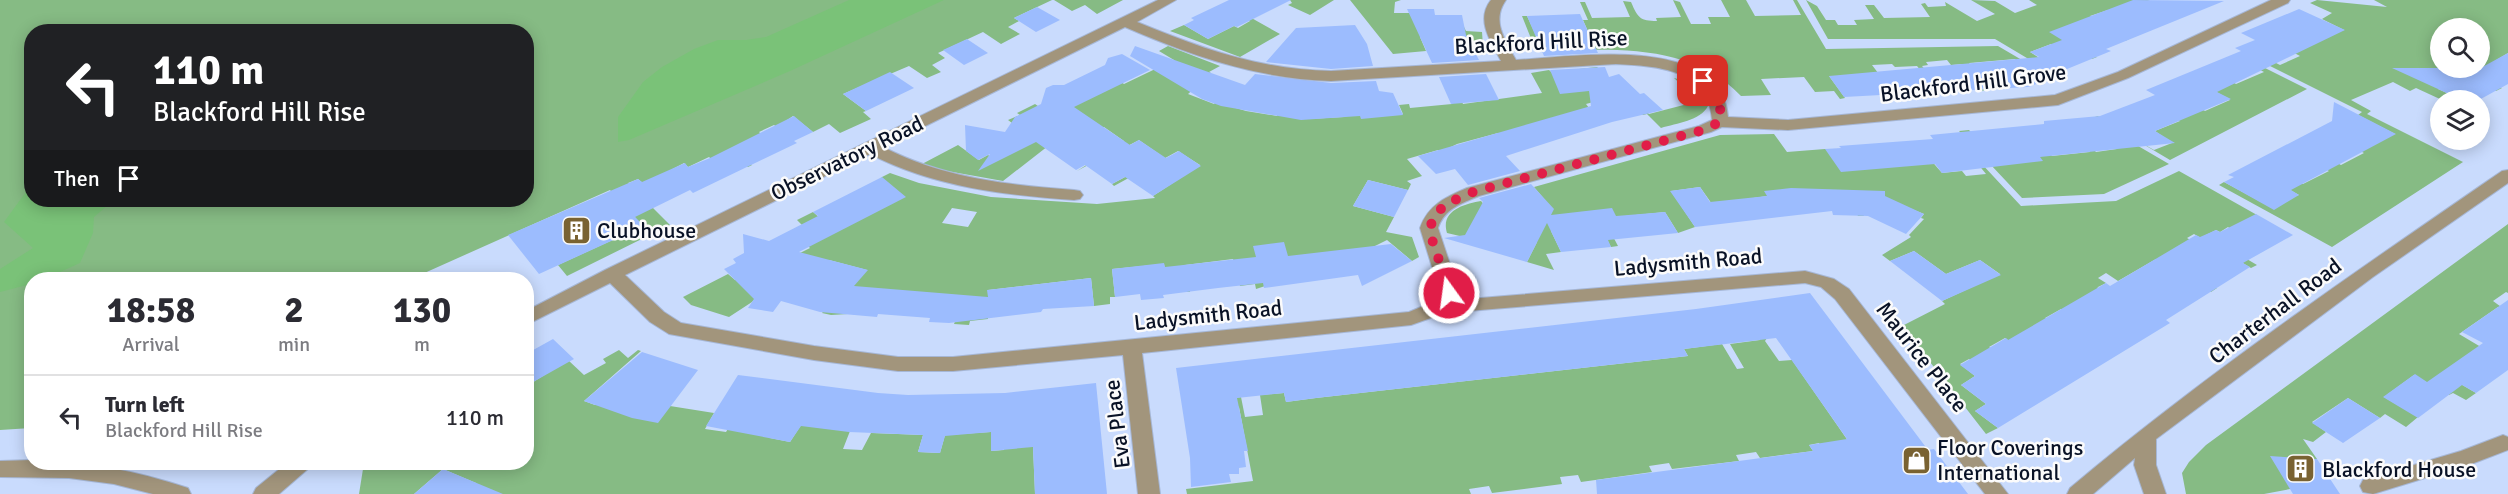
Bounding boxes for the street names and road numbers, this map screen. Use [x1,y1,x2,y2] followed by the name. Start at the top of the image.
[1454,24,1628,60] street label: Blackford Hill Rise
[1878,58,2068,108] street label: Blackford Hill Grove
[766,109,928,207] street label: Observatory Road
[1613,242,1763,282] street label: Ladysmith Road
[2203,252,2347,370] street label: Charterhall Road
[1133,294,1283,336] street label: Ladysmith Road
[1870,296,1974,418] street label: Maurice Place
[1098,378,1136,470] street label: Eva Place

